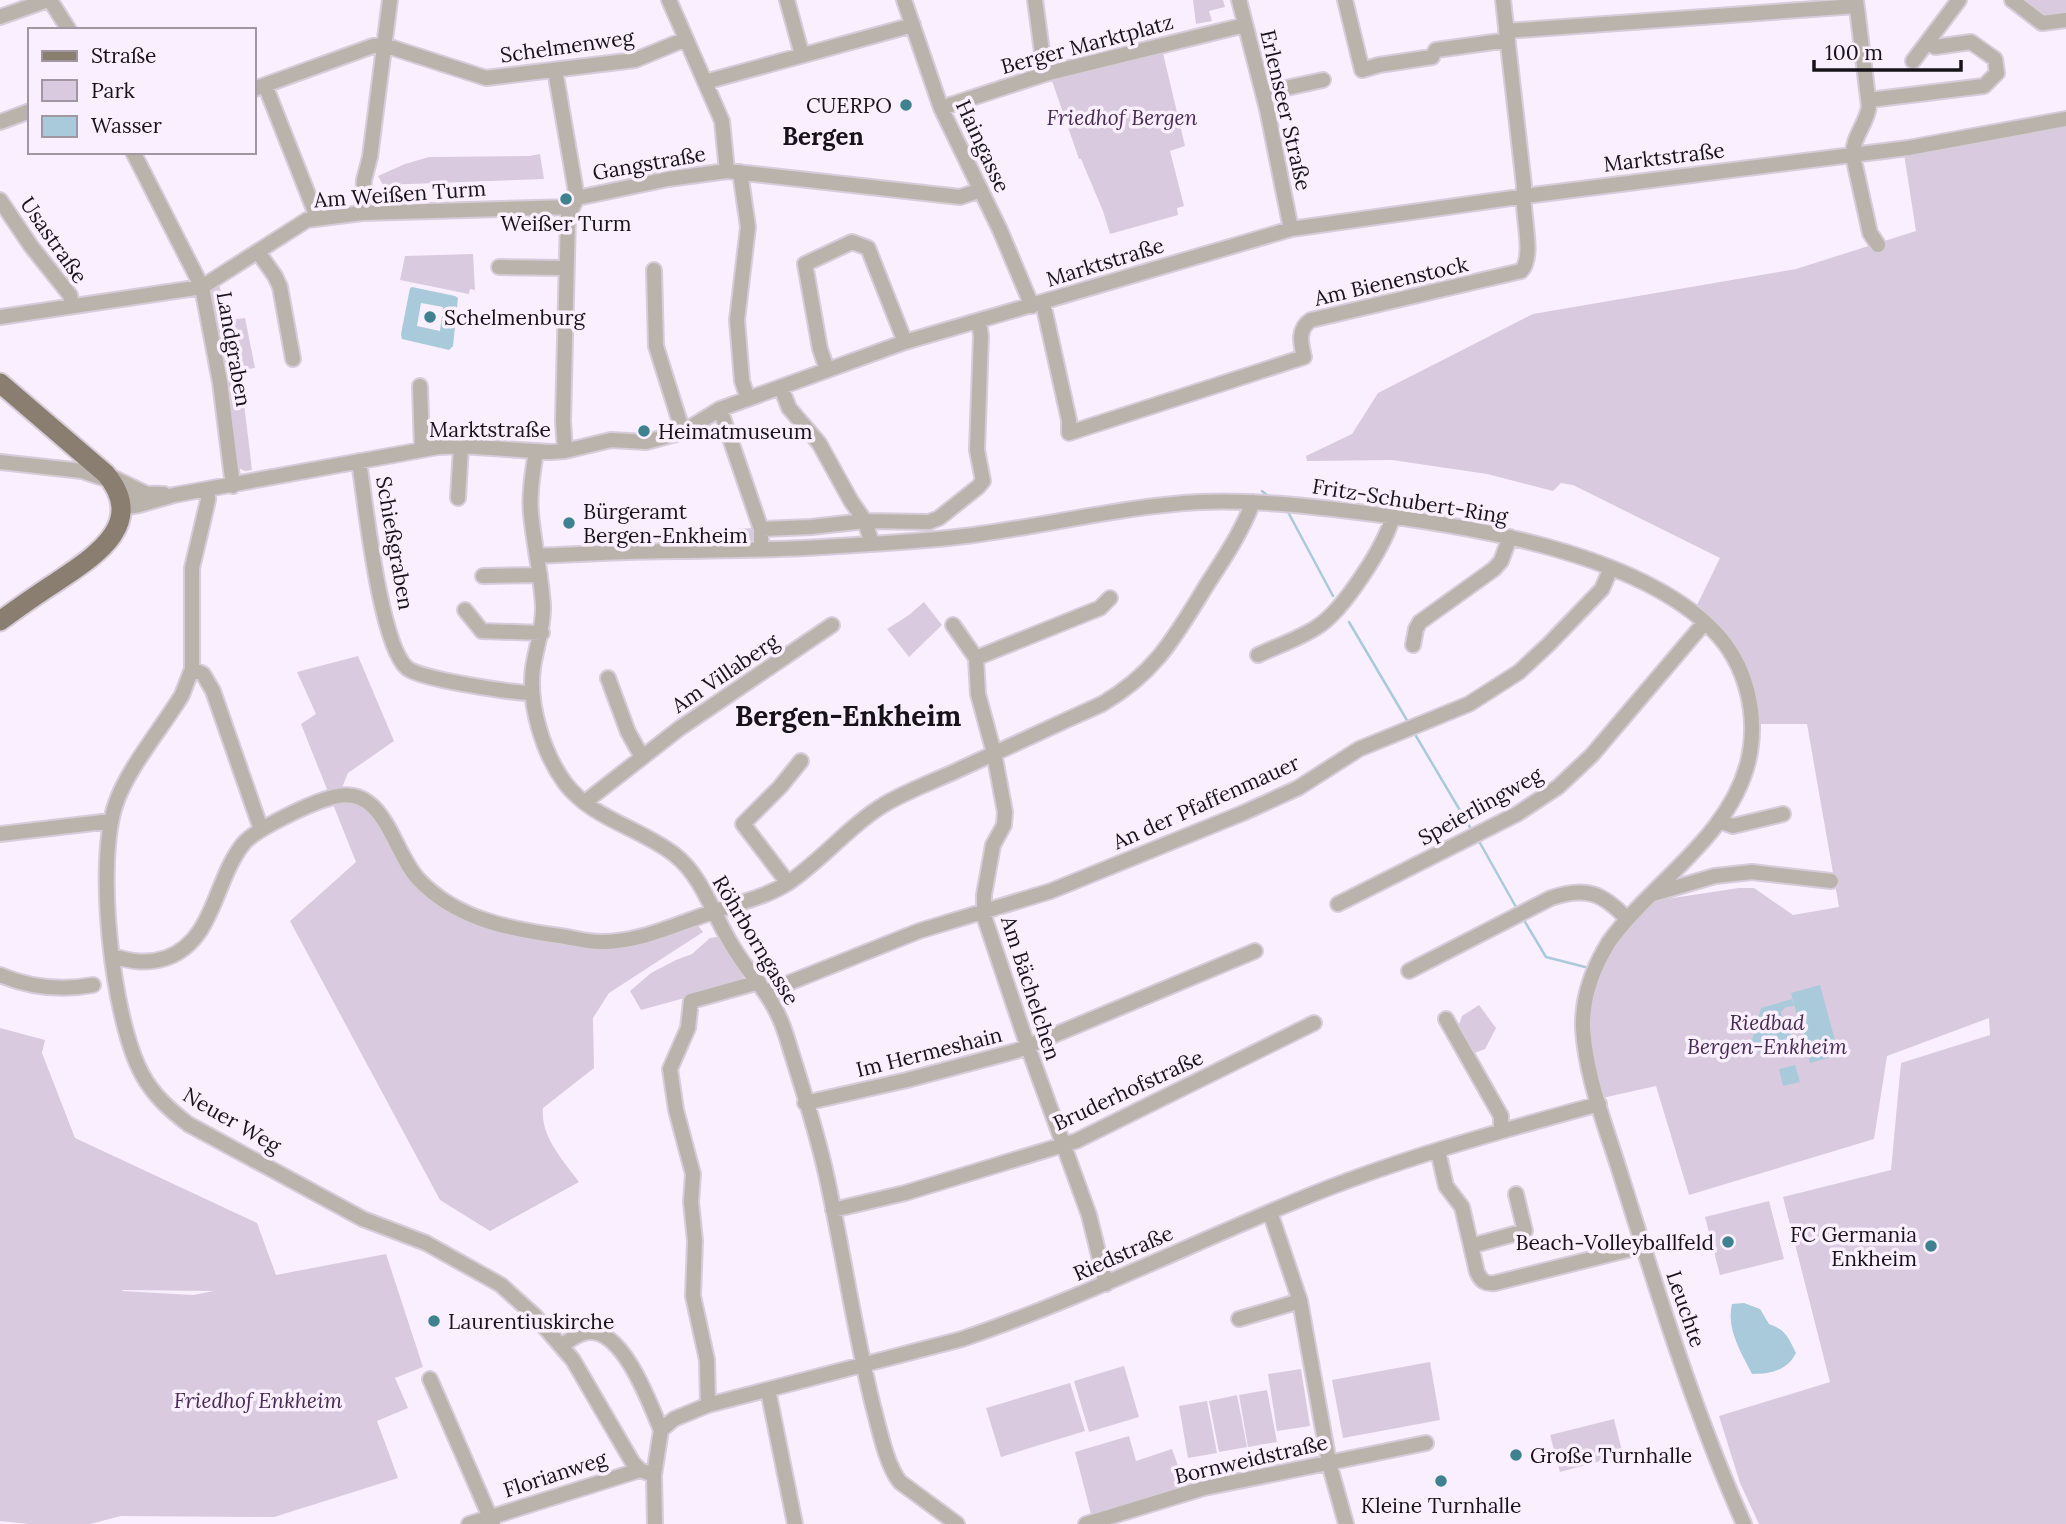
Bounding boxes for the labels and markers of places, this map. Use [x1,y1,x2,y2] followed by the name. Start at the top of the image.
[806,92,892,119] place label: CUERPO
[898,97,914,113] marker: CUERPO
[558,191,574,207] marker: Weißer Turm
[500,210,632,237] place label: Weißer Turm
[444,304,585,331] place label: Schelmenburg
[422,309,438,325] marker: Schelmenburg
[658,418,813,445] place label: Heimatmuseum
[636,423,652,439] marker: Heimatmuseum
[583,498,748,549] place label: Bürgeramt Bergen-Enkheim
[561,515,577,531] marker: Bürgeramt Bergen-Enkheim
[1790,1221,1917,1272] place label: FC Germania Enkheim
[1515,1229,1714,1256] place label: Beach-Volleyballfeld
[1720,1234,1736,1250] marker: Beach-Volleyballfeld
[1923,1238,1939,1254] marker: FC Germania Enkheim
[448,1308,614,1335] place label: Laurentiuskirche
[426,1313,442,1329] marker: Laurentiuskirche
[1530,1442,1692,1469] place label: Große Turnhalle
[1508,1447,1524,1463] marker: Große Turnhalle
[1433,1473,1449,1489] marker: Kleine Turnhalle
[1361,1492,1521,1519] place label: Kleine Turnhalle

